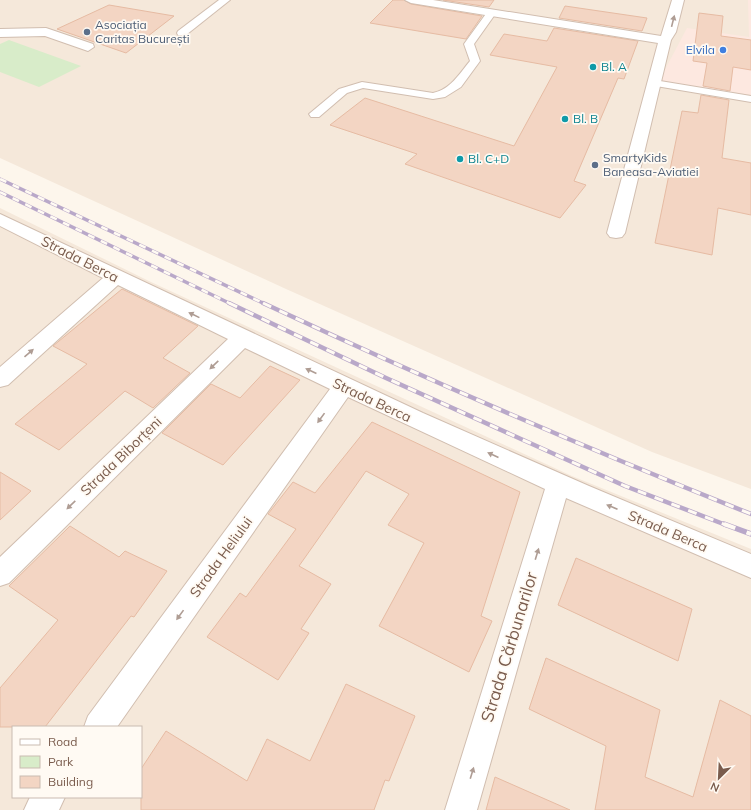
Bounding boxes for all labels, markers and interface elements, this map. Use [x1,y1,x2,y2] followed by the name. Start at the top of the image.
[670,15,676,27] one-way arrow
[95,17,190,47] place label: Asociația Caritas București
[82,27,92,37] marker: Asociația Caritas București
[686,42,715,57] place label: Elvila
[718,45,728,55] marker: Elvila
[601,59,627,74] place label: Bl. A
[588,62,598,72] marker: Bl. A
[573,111,598,126] place label: Bl. B
[560,114,570,124] marker: Bl. B
[603,150,699,179] place label: SmartyKids Baneasa-Aviatiei
[468,151,509,166] place label: Bl. C+D
[455,154,465,164] marker: Bl. C+D
[590,160,600,170] marker: SmartyKids Baneasa-Aviatiei
[38,232,122,286] street label: Strada Berca
[188,312,200,318] one-way arrow
[24,349,35,358] one-way arrow
[209,361,219,370] one-way arrow
[305,368,317,374] one-way arrow
[330,374,414,426] street label: Strada Berca
[77,413,165,499] street label: Strada Biborțeni
[317,413,325,424] one-way arrow
[487,452,498,458] one-way arrow
[66,500,76,510] one-way arrow
[606,504,617,510] one-way arrow
[625,506,711,556] street label: Strada Berca
[186,513,256,601] street label: Strada Heliului
[534,548,540,560] one-way arrow
[476,568,542,724] street label: Strada Cărbunarilor
[176,610,184,620] one-way arrow
[12,726,142,798] legend
[48,734,77,749] text: Road
[48,754,74,769] text: Park
[699,758,739,798] north arrow
[469,766,475,778] one-way arrow
[48,774,93,789] text: Building
[708,779,722,795] text: N

